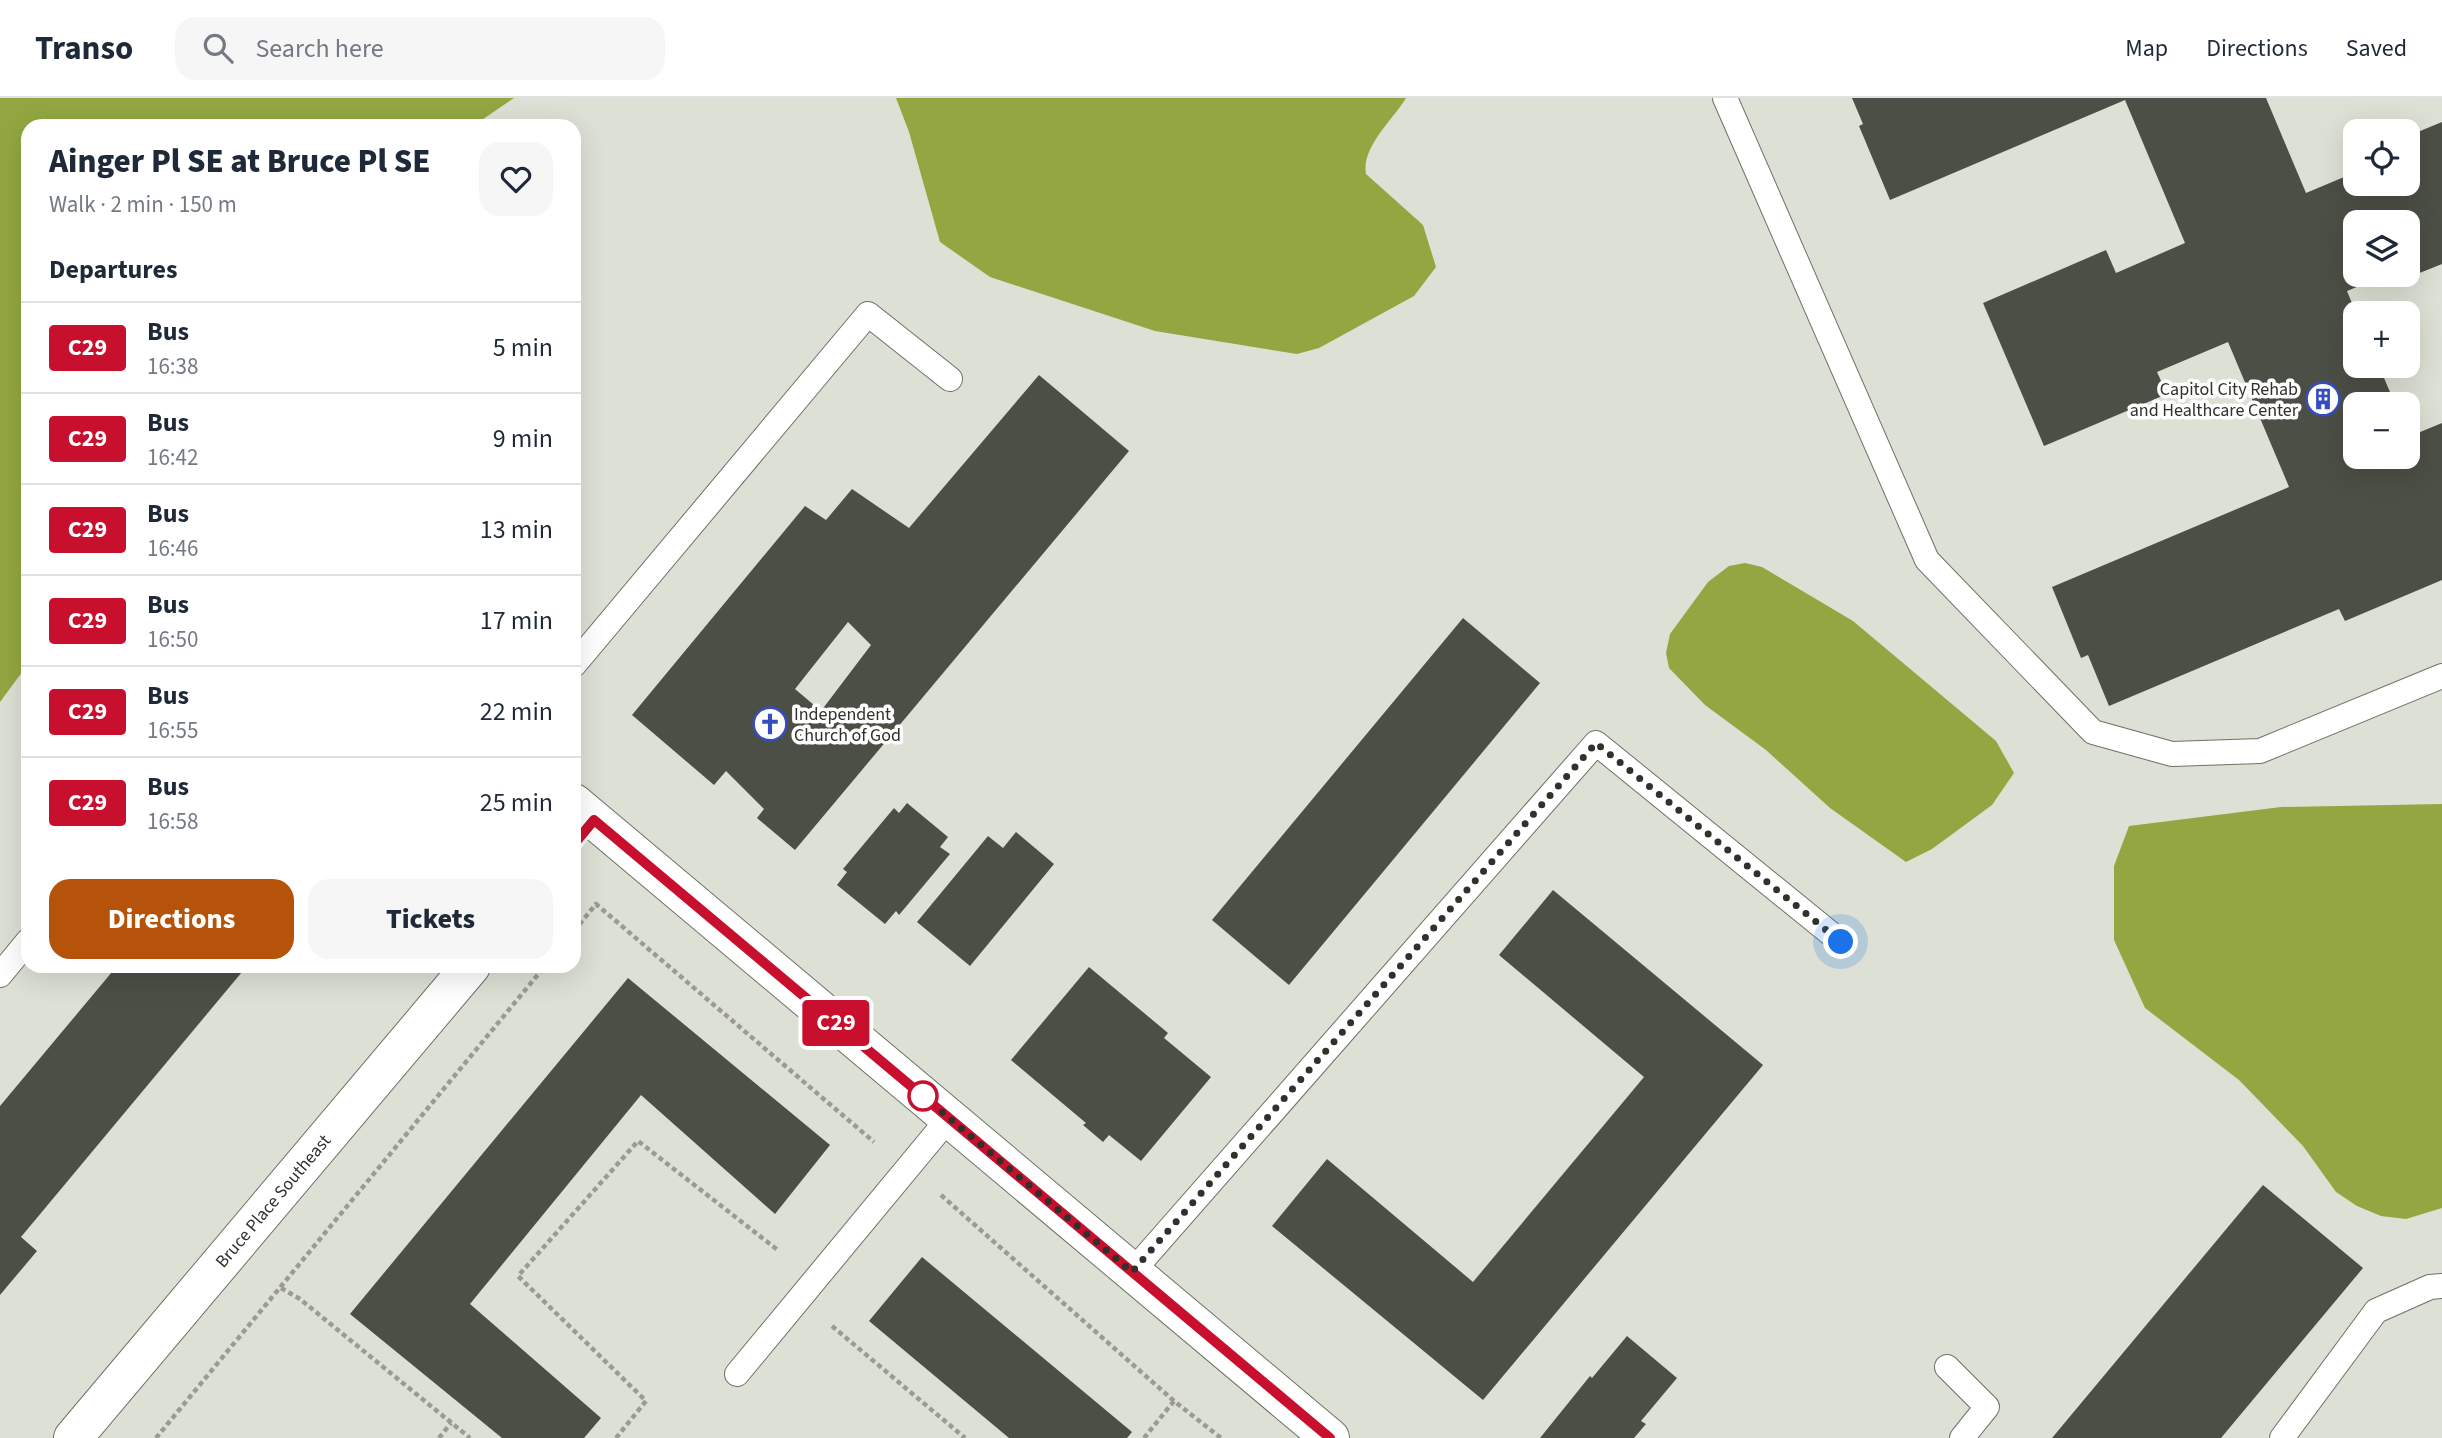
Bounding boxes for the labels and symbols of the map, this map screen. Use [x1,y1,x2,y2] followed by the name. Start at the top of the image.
[2130,377,2299,423] place label: Capitol City Rehab and Healthcare Center
[2304,380,2342,418] building icon: Capitol City Rehab and Healthcare Center
[794,702,901,748] place label: Independent Church of God
[751,705,789,743] church icon: Independent Church of God
[1823,924,1858,959] your location
[796,1000,876,1046] line badge: C29
[908,1081,938,1111] unlabelled marker
[210,1129,337,1273] street label: Bruce Place Southeast

